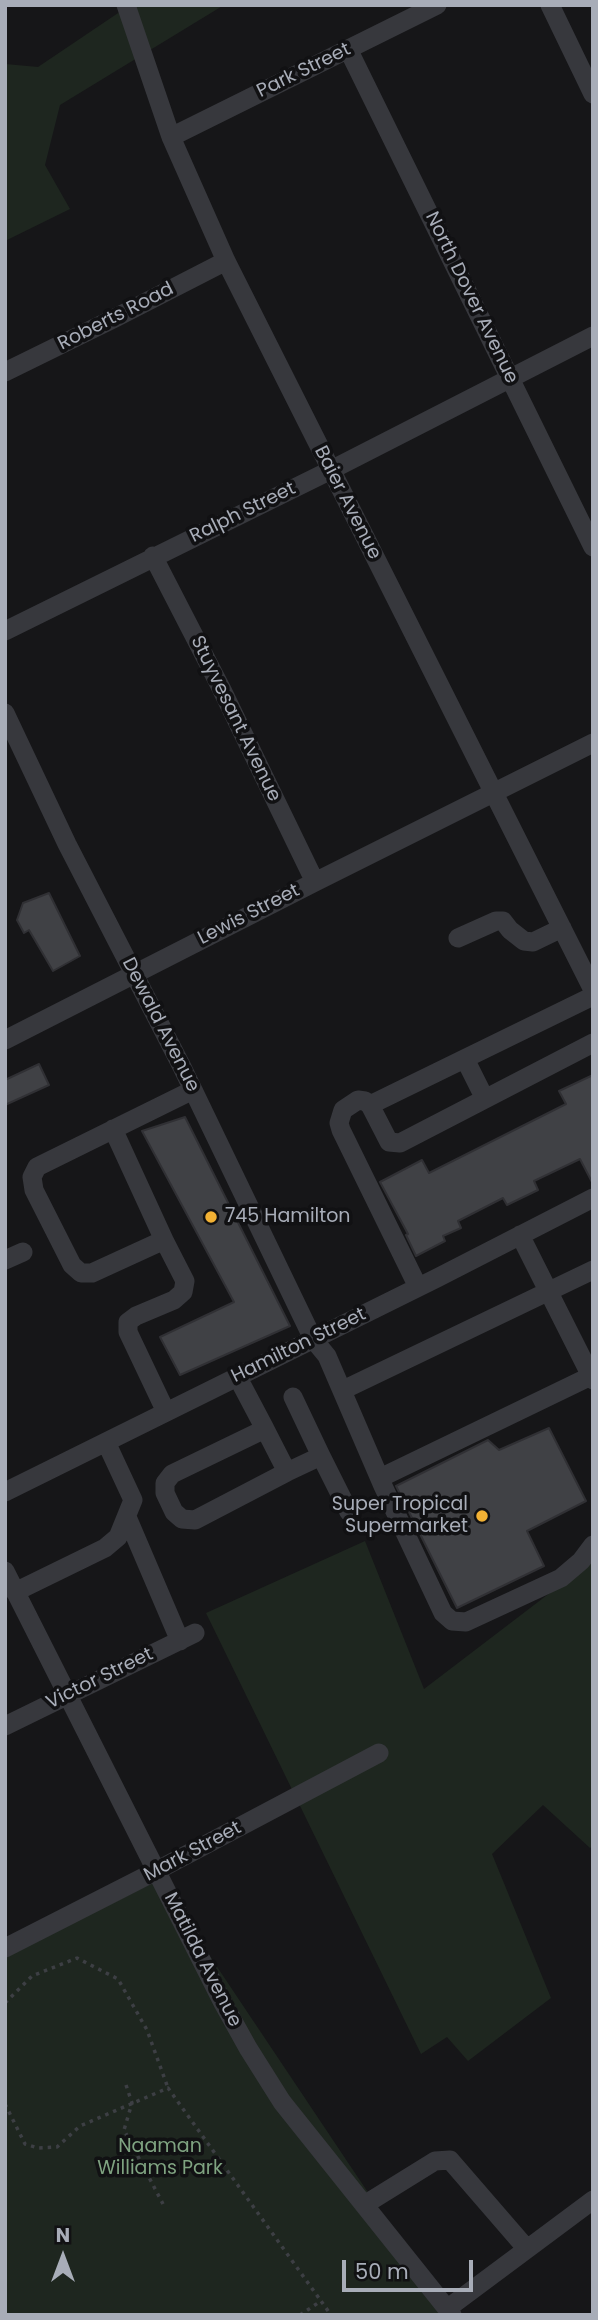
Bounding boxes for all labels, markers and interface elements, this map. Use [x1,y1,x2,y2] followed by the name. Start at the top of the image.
[253,39,355,103] street label: Park Street
[419,208,523,388] street label: North Dover Avenue
[54,278,178,356] street label: Roberts Road
[309,442,385,564] street label: Baier Avenue
[186,478,300,548] street label: Ralph Street
[185,632,285,806] street label: Stuyvesant Avenue
[194,880,304,950] street label: Lewis Street
[116,954,204,1096] street label: Dewald Avenue
[225,1206,350,1228] place label: 745 Hamilton
[203,1209,219,1225] marker: 745 Hamilton
[228,1304,370,1388] street label: Hamilton Street
[332,1494,468,1538] place label: Super Tropical Supermarket
[474,1508,490,1524] marker: Super Tropical Supermarket
[43,1643,157,1715] street label: Victor Street
[141,1817,245,1887] street label: Mark Street
[158,1889,246,2031] street label: Matilda Avenue
[97,2136,223,2180] park label: Naaman Williams Park
[28,2222,98,2292] north arrow
[56,2222,70,2249] text: N
[346,2246,477,2290] scale bar
[355,2257,409,2286] text: 50 m

